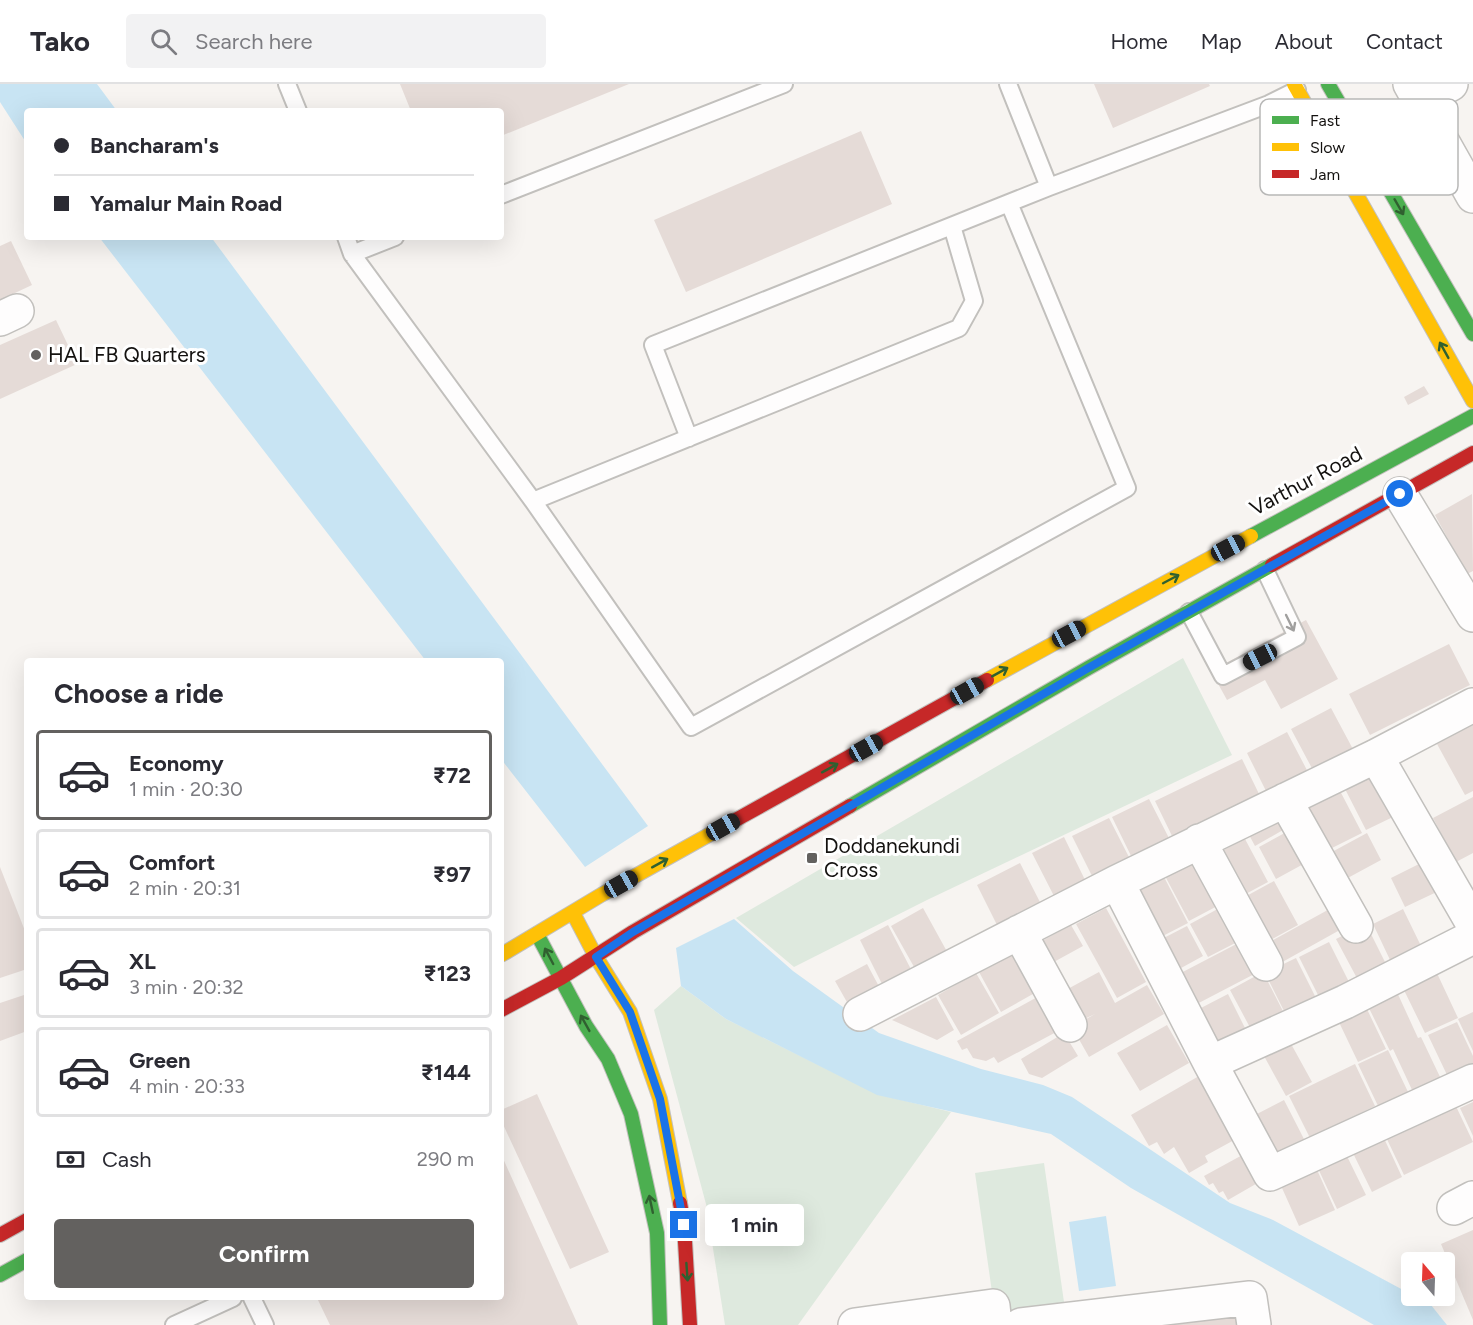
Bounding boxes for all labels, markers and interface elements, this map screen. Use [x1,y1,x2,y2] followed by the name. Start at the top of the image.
[126,14,546,68] search box
[30,24,90,58] text: Tako
[147,25,180,58] icon: search
[195,28,313,55] text: Search here
[1111,29,1168,54] text: Home
[1201,29,1242,54] text: Map
[1275,29,1333,54] text: About
[1366,29,1443,54] text: Contact
[1260,99,1458,195] legend
[1310,111,1340,130] text: Fast
[90,132,219,159] text: Bancharam's
[1310,138,1345,157] text: Slow
[1310,165,1340,184] text: Jam
[90,190,282,217] text: Yamalur Main Road
[1393,198,1405,215] one-way arrow
[48,342,206,367] place label: HAL FB Quarters
[1438,342,1449,360] one-way arrow
[29,348,43,362] marker: HAL FB Quarters
[1245,441,1366,521] street label: Varthur Road
[1386,480,1413,507] route start
[1208,532,1248,564] car
[1162,573,1179,585] one-way arrow
[1285,613,1297,631] one-way arrow
[1049,618,1089,650] car
[1240,641,1280,673] car
[991,666,1008,678] one-way arrow
[947,674,987,708] car
[54,677,223,710] text: Choose a ride
[846,731,886,765] car
[57,748,111,802] icon: car
[129,750,224,777] text: Economy
[821,761,838,773] one-way arrow
[433,762,471,789] text: ₹72
[129,777,243,801] text: 1 min · 20:30
[703,810,743,844] car
[824,833,960,882] place label: Doddanekundi Cross
[57,847,111,901] icon: car
[129,849,215,876] text: Comfort
[805,851,819,865] marker: Doddanekundi Cross
[650,857,668,868] one-way arrow
[433,861,471,888] text: ₹97
[601,867,641,901] car
[129,876,241,900] text: 2 min · 20:31
[57,946,111,1000] icon: car
[129,948,156,975] text: XL
[543,948,555,965] one-way arrow
[424,960,471,987] text: ₹123
[129,975,244,999] text: 3 min · 20:32
[579,1014,590,1032] one-way arrow
[57,1045,111,1099] icon: car
[129,1047,191,1074] text: Green
[421,1059,471,1086] text: ₹144
[129,1074,245,1098] text: 4 min · 20:33
[54,1143,87,1176] icon: cash
[102,1146,152,1173] text: Cash
[417,1147,474,1171] text: 290 m
[644,1195,656,1214] one-way arrow
[705,1204,804,1246] callout: 1 min
[670,1211,697,1238] route end
[731,1213,778,1237] text: 1 min
[54,1219,474,1288] button: Confirm
[1401,1252,1455,1306] north arrow
[1401,1252,1455,1306] map controls
[681,1261,692,1281] one-way arrow

